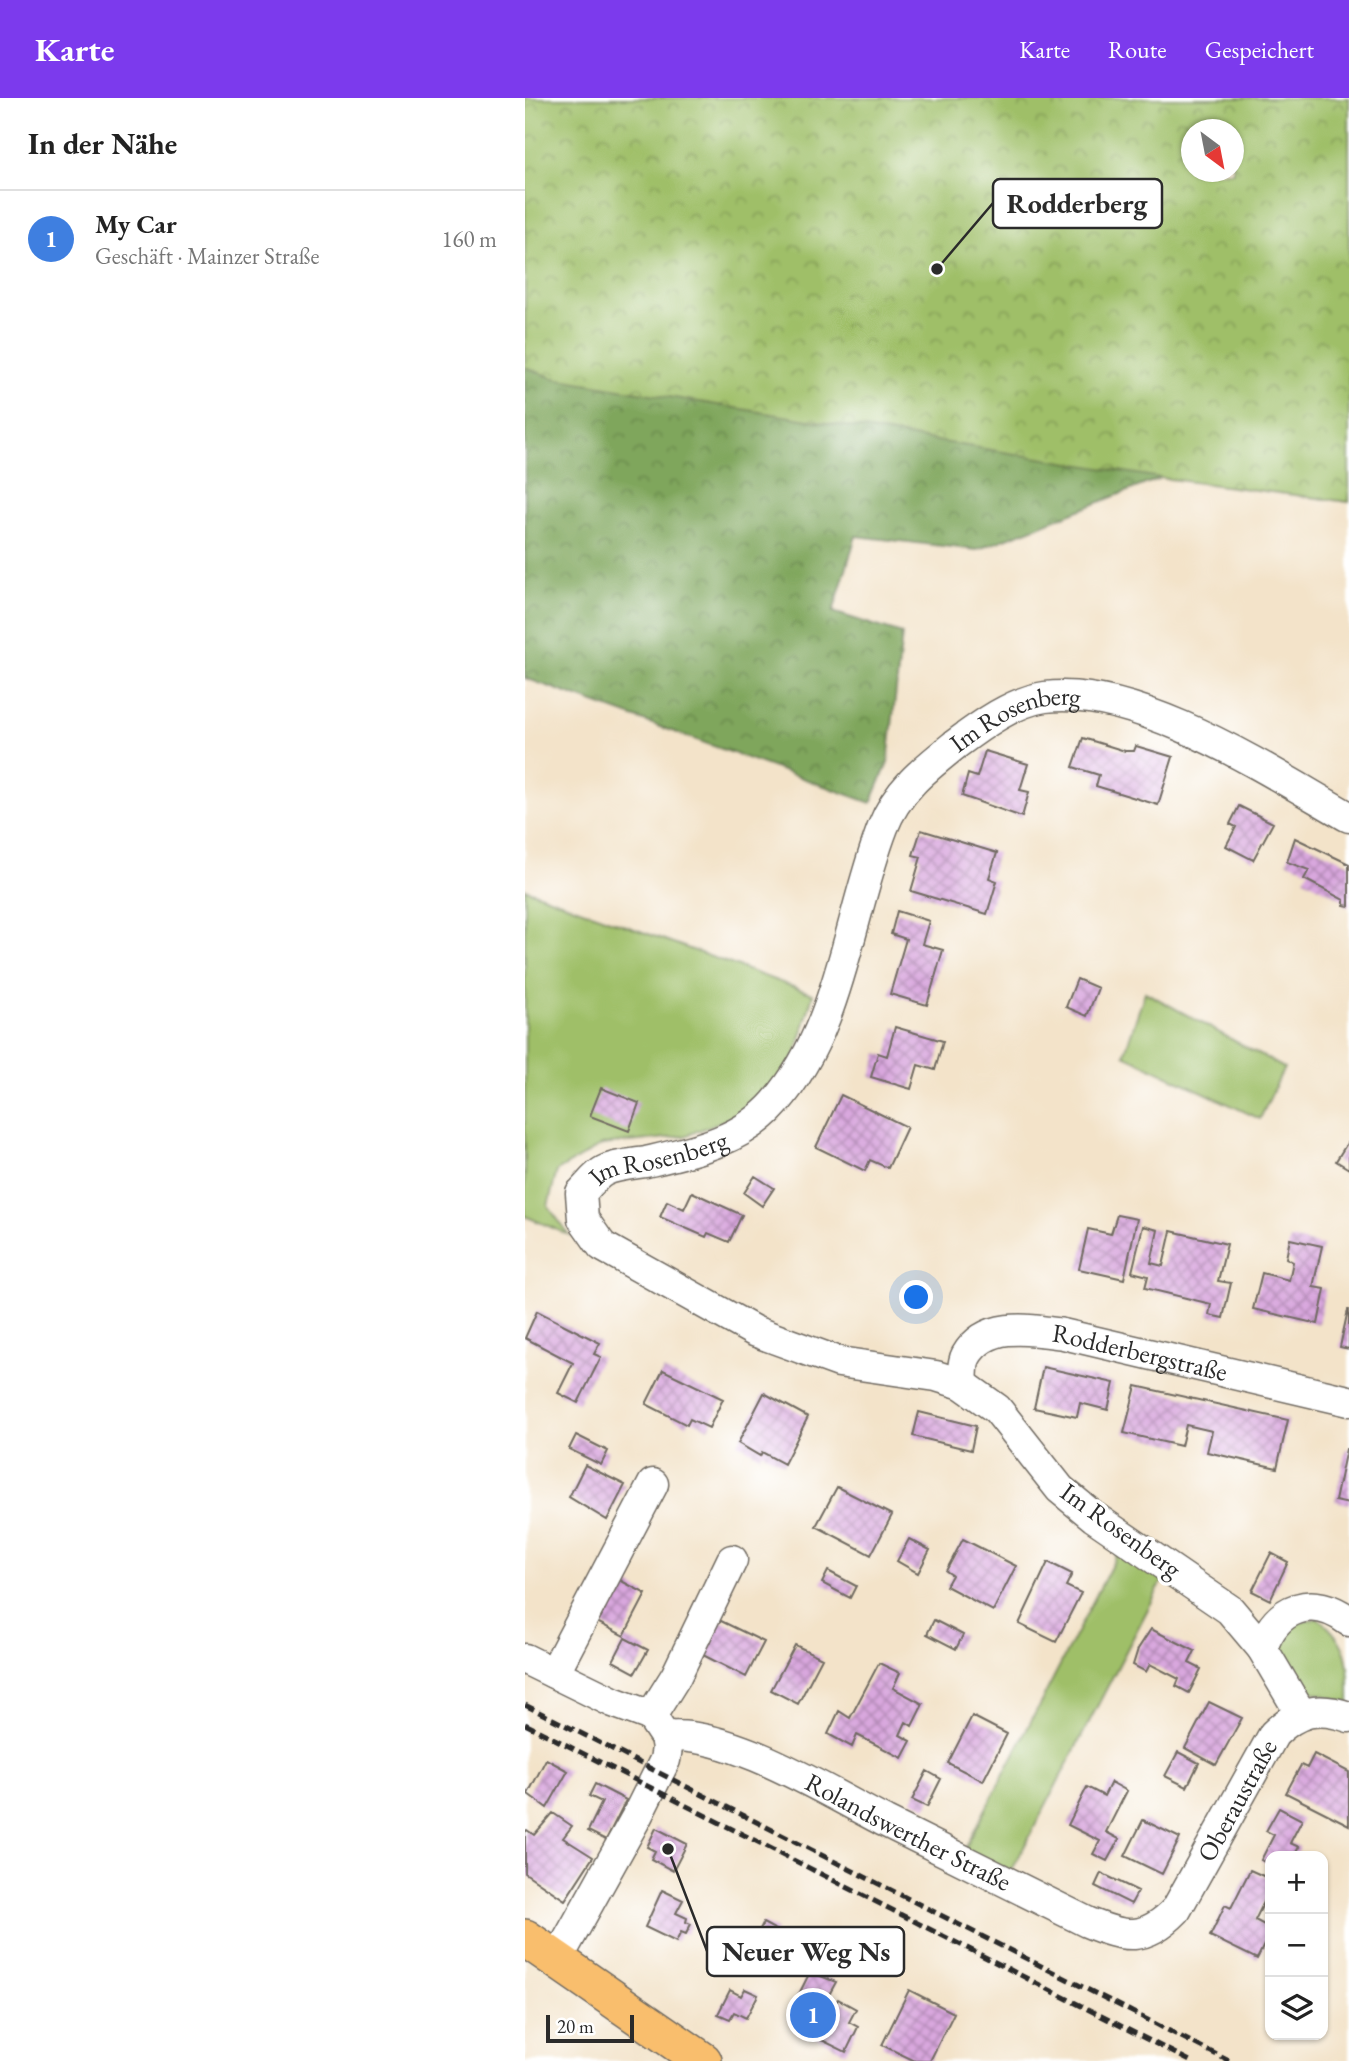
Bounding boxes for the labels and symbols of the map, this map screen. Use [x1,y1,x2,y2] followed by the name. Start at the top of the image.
[1181,119,1244,182] north arrow
[993,179,1162,228] callout: Rodderberg
[1006,185,1149,221] text: Rodderberg
[943,679,1083,760] street label: Im Rosenberg
[581,1122,733,1192] street label: Im Rosenberg
[899,1280,933,1314] your location
[1050,1316,1231,1389] street label: Rodderbergstraße
[1054,1475,1189,1586] street label: Im Rosenberg
[1189,1733,1285,1868] street label: Oberaustraße
[799,1765,1017,1899] street label: Rolandswerther Straße
[707,1927,904,1976] callout: Neuer Weg Ns
[722,1933,890,1969] text: Neuer Weg Ns
[790,1989,836,2041] pin: 1
[546,2012,633,2044] scale bar

